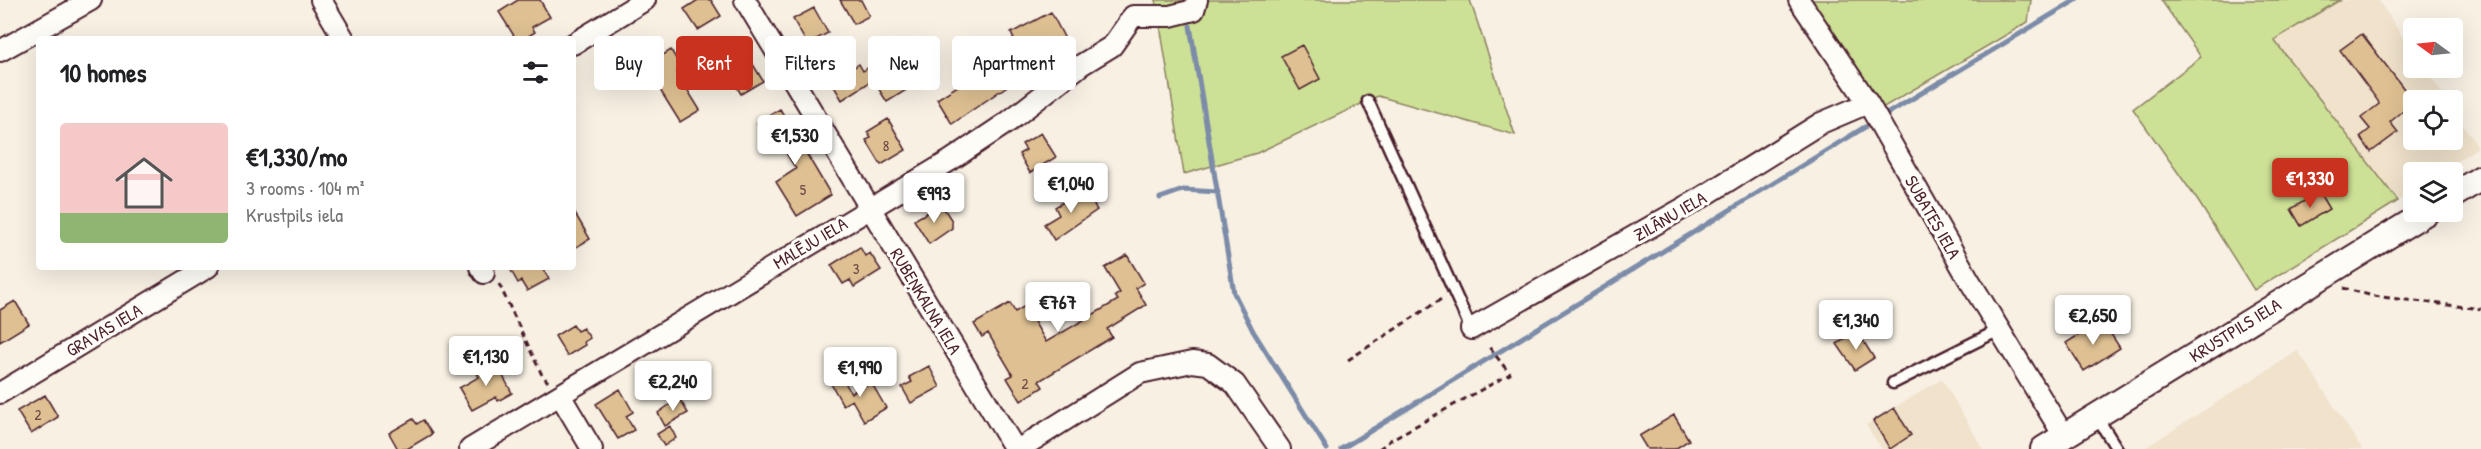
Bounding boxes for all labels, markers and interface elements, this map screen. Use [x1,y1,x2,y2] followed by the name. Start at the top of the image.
[2403,18,2463,78] north arrow
[2403,18,2463,222] map controls
[594,36,664,90] chip: Buy
[676,36,753,90] chip: Rent
[765,36,856,90] chip: Filters
[868,36,940,90] chip: New
[952,36,1076,90] chip: Apartment
[60,55,147,90] text: 10 homes
[519,56,552,89] icon: filters
[2403,90,2463,150] button: locate
[746,115,844,166] pin: €1,530
[771,121,819,148] text: €1,530
[883,135,889,156] house number: 8
[246,139,347,174] text: €1,330/mo
[108,147,180,219] icon: home
[2261,158,2359,209] pin: €1,330
[2403,162,2463,222] button: layers
[1022,163,1120,214] pin: €1,040
[2286,164,2334,191] text: €1,330
[1048,169,1094,196] text: €1,040
[1899,171,1967,263] street label: SUBATES IELA
[898,173,970,224] pin: €993
[246,174,364,201] text: 3 rooms · 104 m²
[800,179,807,200] house number: 5
[917,179,951,206] text: €993
[1629,185,1711,247] street label: ZILĀNU IELA
[246,201,343,228] text: Krustpils iela
[768,211,852,275] street label: MALĒJU IELA
[884,243,968,359] street label: RUBEŅKALNA IELA
[853,258,860,279] house number: 3
[1022,282,1094,333] pin: €767
[1039,288,1077,315] text: €767
[2184,292,2286,368] street label: KRUSTPILS IELA
[2044,295,2142,346] pin: €2,650
[61,297,147,362] street label: GRAVAS IELA
[1807,300,1905,351] pin: €1,340
[2069,301,2117,328] text: €2,650
[1833,306,1879,333] text: €1,340
[437,336,535,387] pin: €1,130
[463,342,509,369] text: €1,130
[811,347,909,398] pin: €1,990
[838,353,882,380] text: €1,990
[624,361,722,412] pin: €2,240
[649,367,697,394] text: €2,240
[1021,373,1029,394] house number: 2
[34,404,42,425] house number: 2

